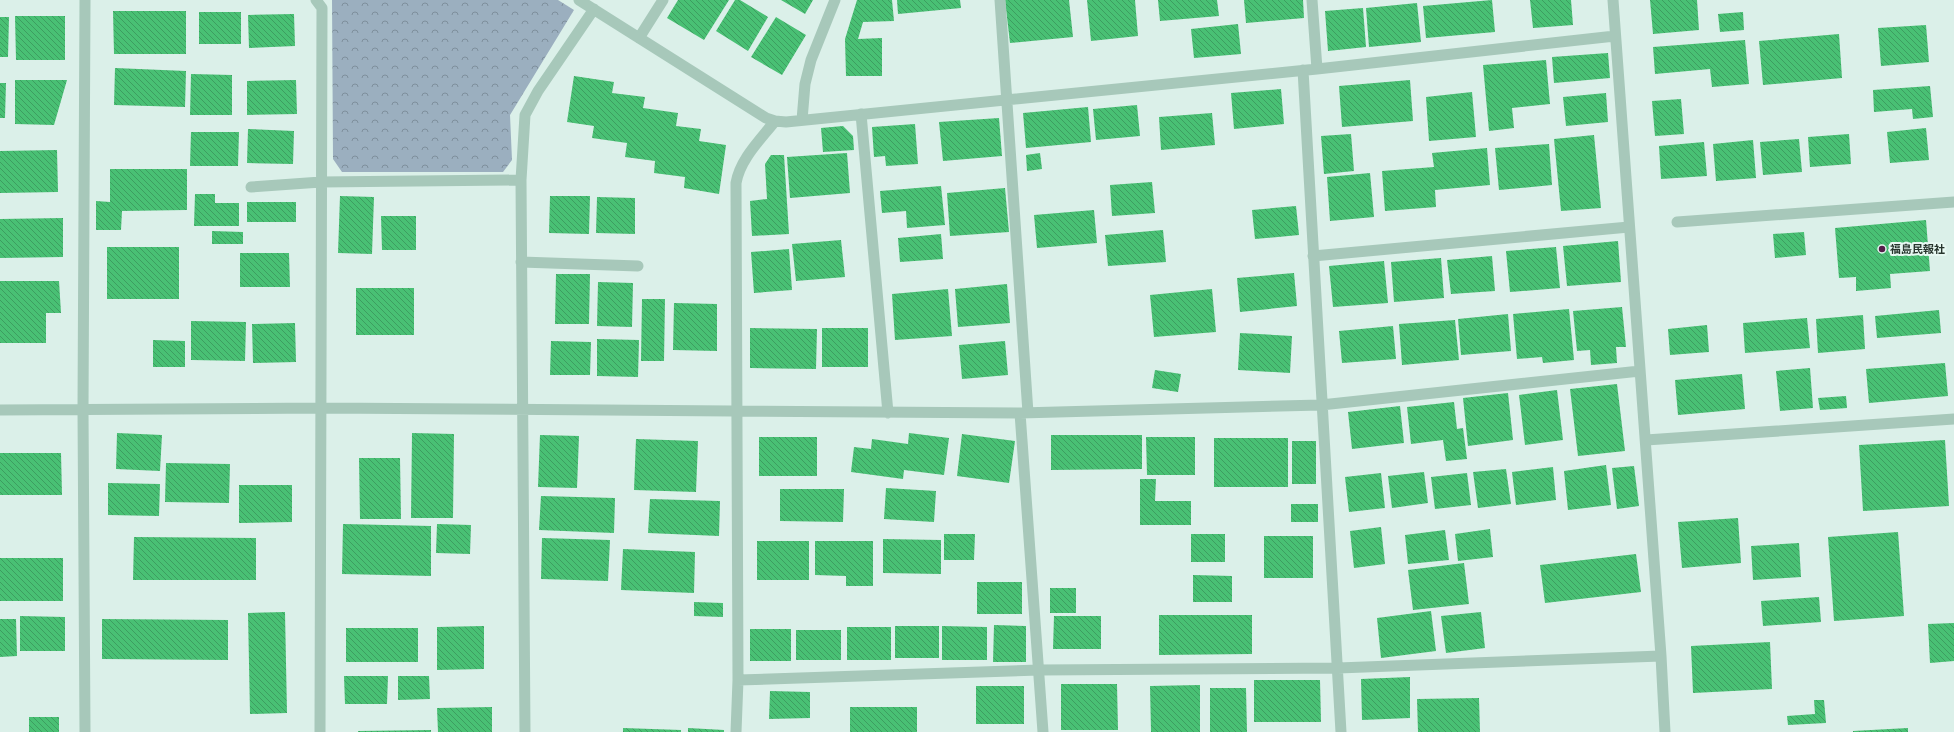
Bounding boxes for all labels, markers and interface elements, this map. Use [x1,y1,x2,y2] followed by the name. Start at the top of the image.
[1890,242,1945,257] place label: 福島民報社
[1877,244,1887,254] marker: 福島民報社

